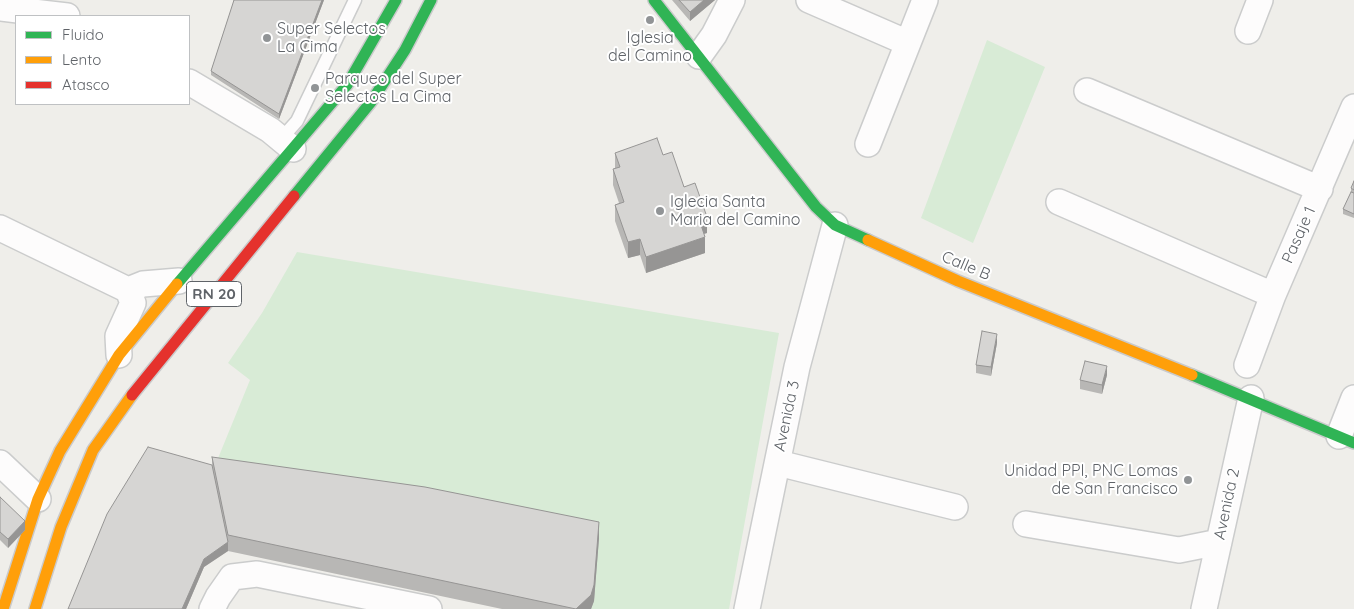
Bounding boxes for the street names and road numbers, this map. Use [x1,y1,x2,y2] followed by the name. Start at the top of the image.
[1278,204,1320,266] street label: Pasaje 1
[939,247,993,285] street label: Calle B
[186,282,242,306] road number: RN 20
[770,379,804,453] street label: Avenida 3
[1210,466,1244,542] street label: Avenida 2

